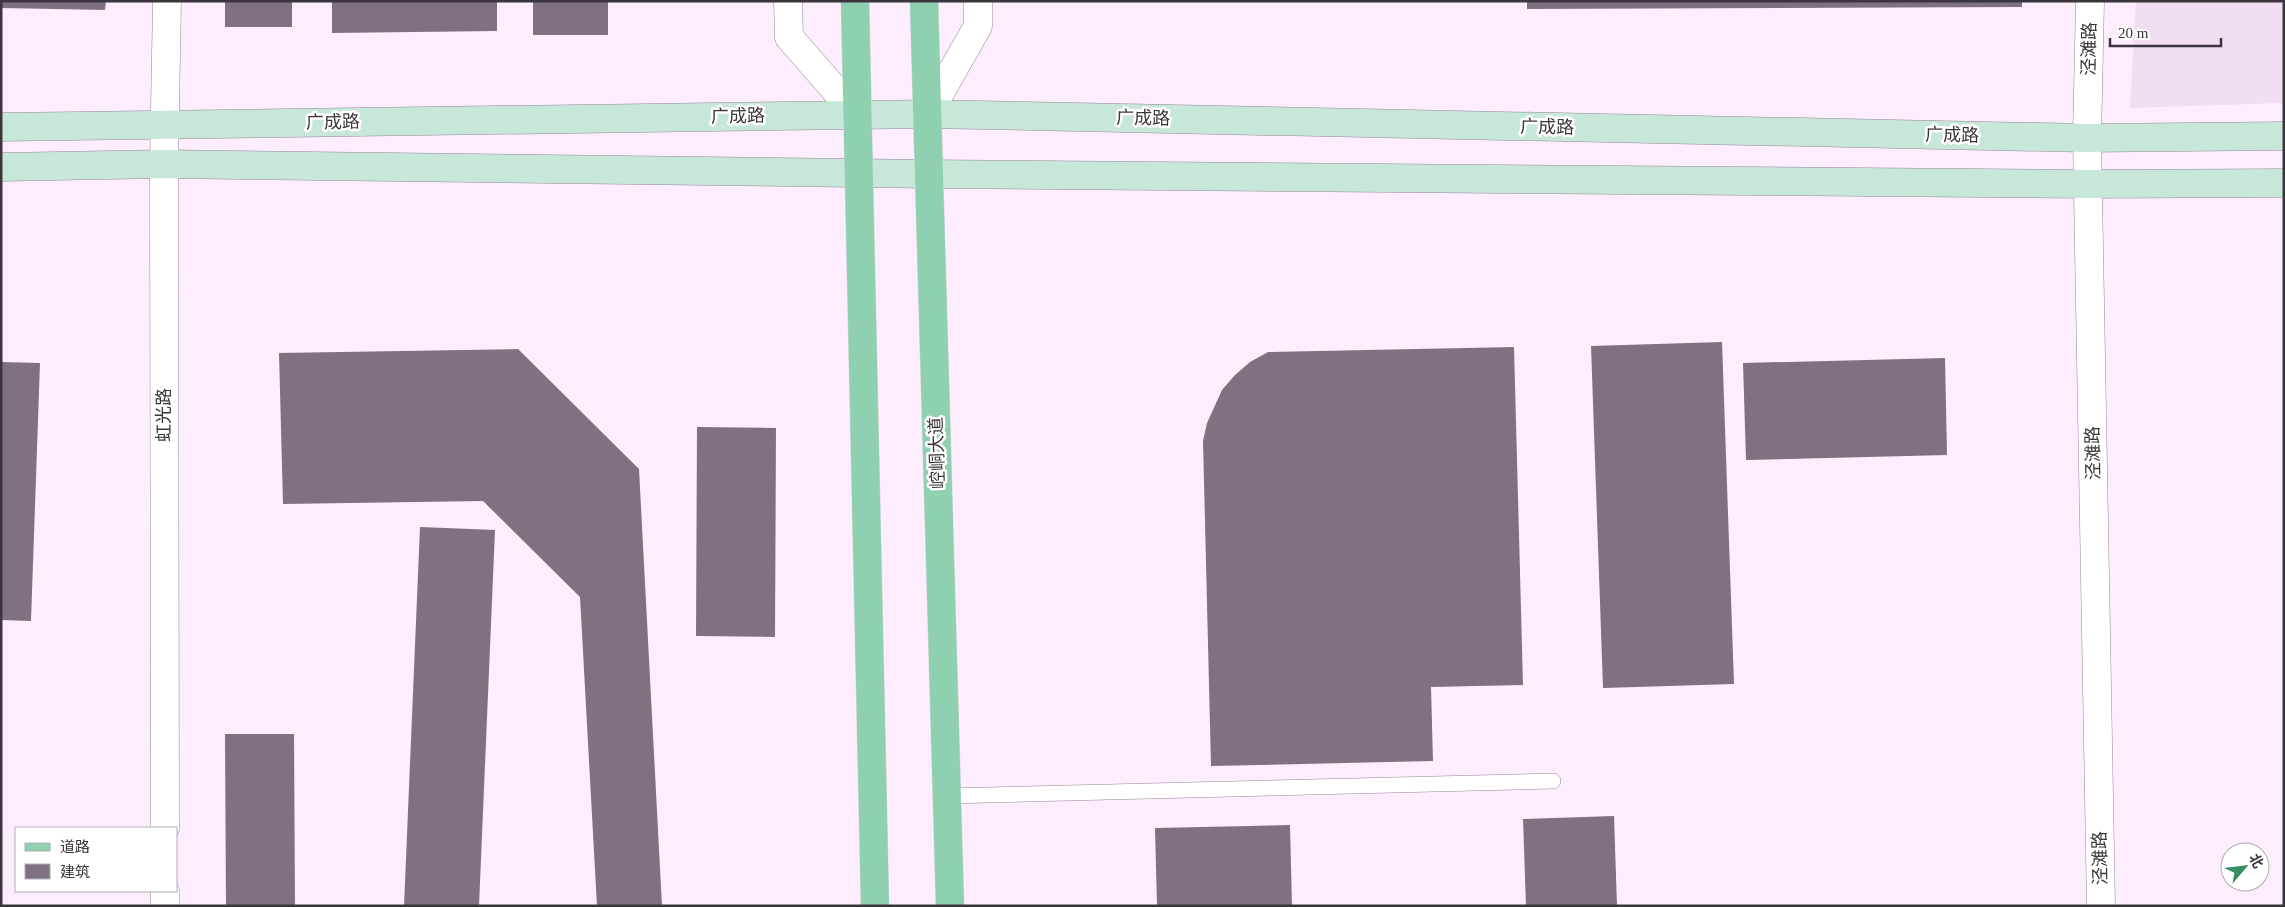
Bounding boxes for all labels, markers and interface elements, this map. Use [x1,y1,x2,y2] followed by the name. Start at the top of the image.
[2110,15,2221,47] scale bar
[2079,22,2099,76] street label: 泾滩路
[2118,25,2149,41] text: 20 m
[711,106,765,126] street label: 广成路
[1116,108,1170,128] street label: 广成路
[306,112,360,132] street label: 广成路
[1520,117,1574,137] street label: 广成路
[1925,125,1979,145] street label: 广成路
[154,388,174,442] street label: 虹光路
[926,417,948,489] street label: 崆峒大道
[2083,426,2103,480] street label: 泾滩路
[15,827,178,892] legend
[2090,831,2110,885] street label: 泾滩路
[60,839,90,855] text: 道路
[2220,842,2270,892] north arrow
[2246,851,2266,871] text: 北
[60,864,90,880] text: 建筑

